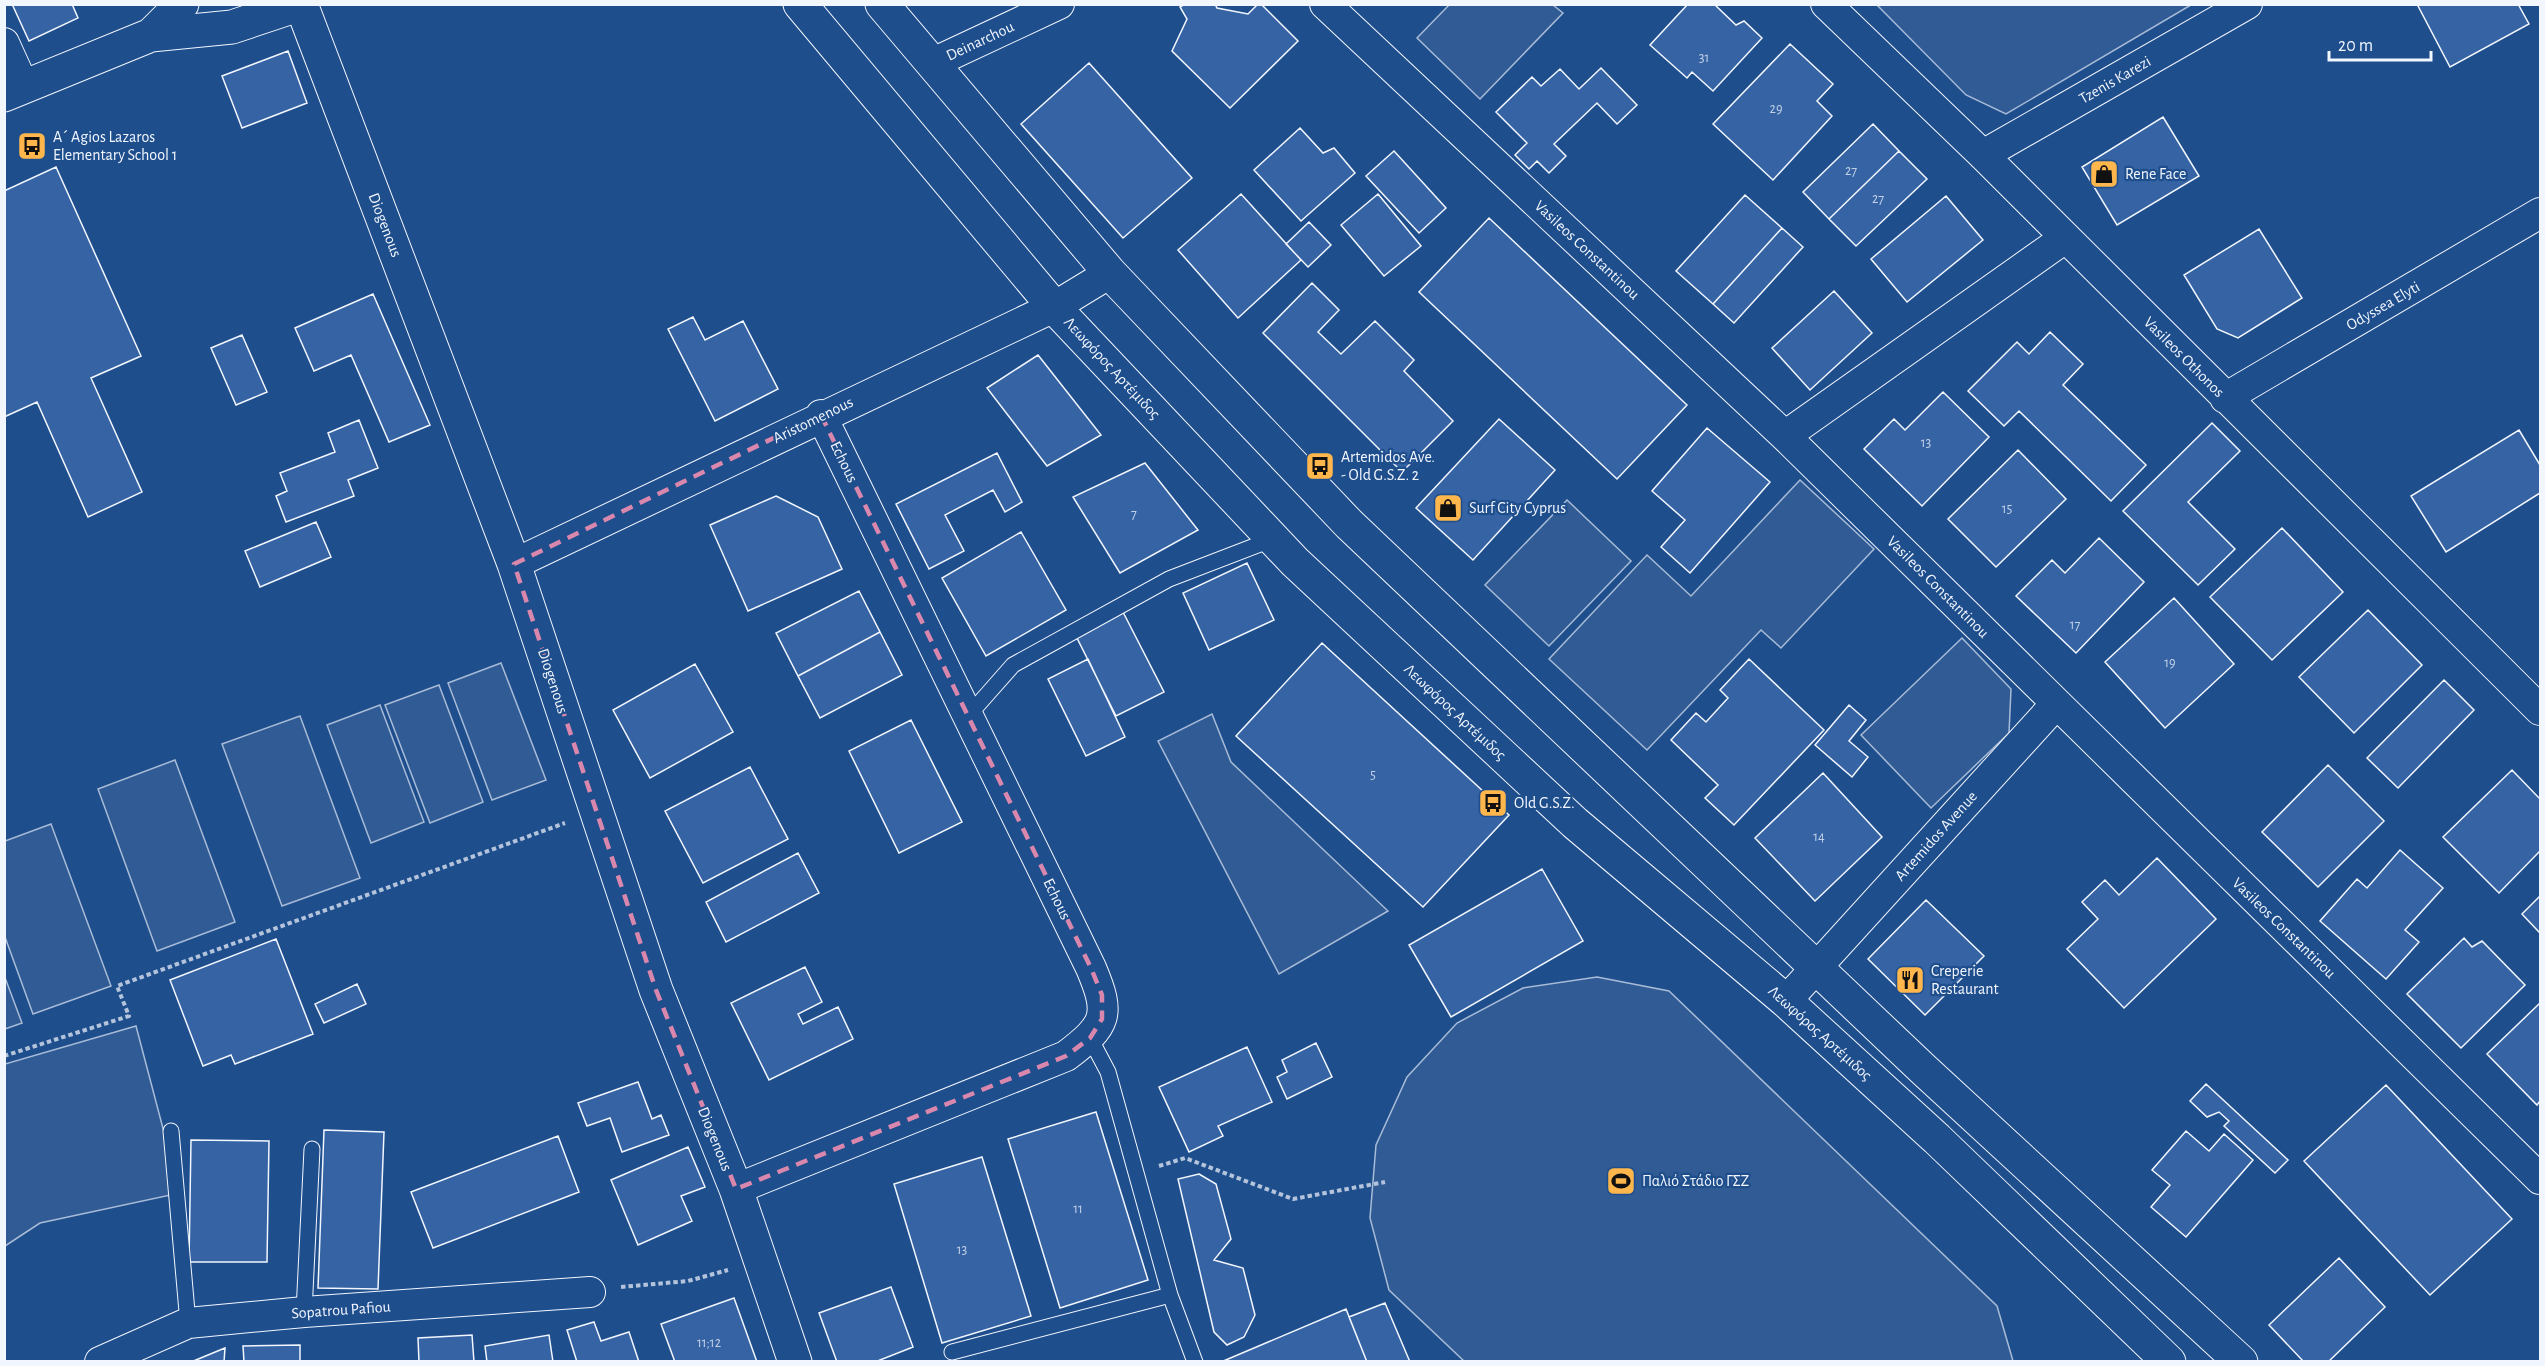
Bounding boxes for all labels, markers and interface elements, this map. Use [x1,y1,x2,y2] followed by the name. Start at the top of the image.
[944,18,1016,64] street label: Deinarchou
[2329,24,2431,62] scale bar
[2338,37,2373,55] text: 20 m
[1699,51,1709,65] house number: 31
[2076,53,2154,107] street label: Tzenis Karezi
[1770,102,1782,116] house number: 29
[53,129,177,164] place label: A´ Agios Lazaros Elementary School 1
[16,130,48,162] bus stop icon: A´ Agios Lazaros Elementary School 1
[2088,158,2120,190] shop icon: Rene Face
[1845,164,1857,178] house number: 27
[2125,166,2186,182] place label: Rene Face
[365,191,405,259] street label: Diogenous
[1872,192,1884,206] house number: 27
[1532,197,1642,303] street label: Vasileos Constantinou
[2344,279,2423,334] street label: Odyssea Elyti
[1060,314,1163,423] street label: Λεωφόρος Αρτέμιδος
[2141,314,2227,400] street label: Vasileos Othonos
[770,394,856,446] street label: Aristomenous
[1921,436,1932,450] house number: 13
[827,439,861,485] street label: Echous
[1341,449,1435,483] place label: Artemidos Ave. - Old G.S.Z. 2
[1304,450,1336,482] bus stop icon: Artemidos Ave. - Old G.S.Z. 2
[1432,492,1464,524] shop icon: Surf City Cyprus
[1469,500,1566,517] place label: Surf City Cyprus
[2002,502,2012,516] house number: 15
[1131,507,1137,521] house number: 7
[1884,533,1992,641] street label: Vasileos Constantinou
[2070,618,2080,632] house number: 17
[535,646,571,716] street label: Diogenous
[2164,656,2176,670] house number: 19
[1400,661,1509,764] street label: Λεωφόρος Αρτέμιδος
[1370,768,1376,782] house number: 5
[1477,787,1509,819] bus stop icon: Old G.S.Z.
[1892,788,1980,884] street label: Artemidos Avenue
[1514,795,1575,811] place label: Old G.S.Z.
[1813,830,1825,844] house number: 14
[2229,875,2339,981] street label: Vasileos Constantinou
[1040,876,1074,922] street label: Echous
[1931,963,1999,997] place label: Creperie Restaurant
[1894,964,1926,996] restaurant icon: Creperie Restaurant
[1765,983,1875,1084] street label: Λεωφόρος Αρτέμιδος
[695,1105,735,1173] street label: Diogenous
[1605,1165,1637,1197] sports icon: Παλιό Στάδιο ΓΣΖ
[1642,1173,1749,1189] place label: Παλιό Στάδιο ΓΣΖ
[1073,1202,1083,1216] house number: 11
[957,1243,968,1257] house number: 13
[291,1299,391,1321] street label: Sopatrou Pafiou
[697,1336,721,1350] house number: 11;12

